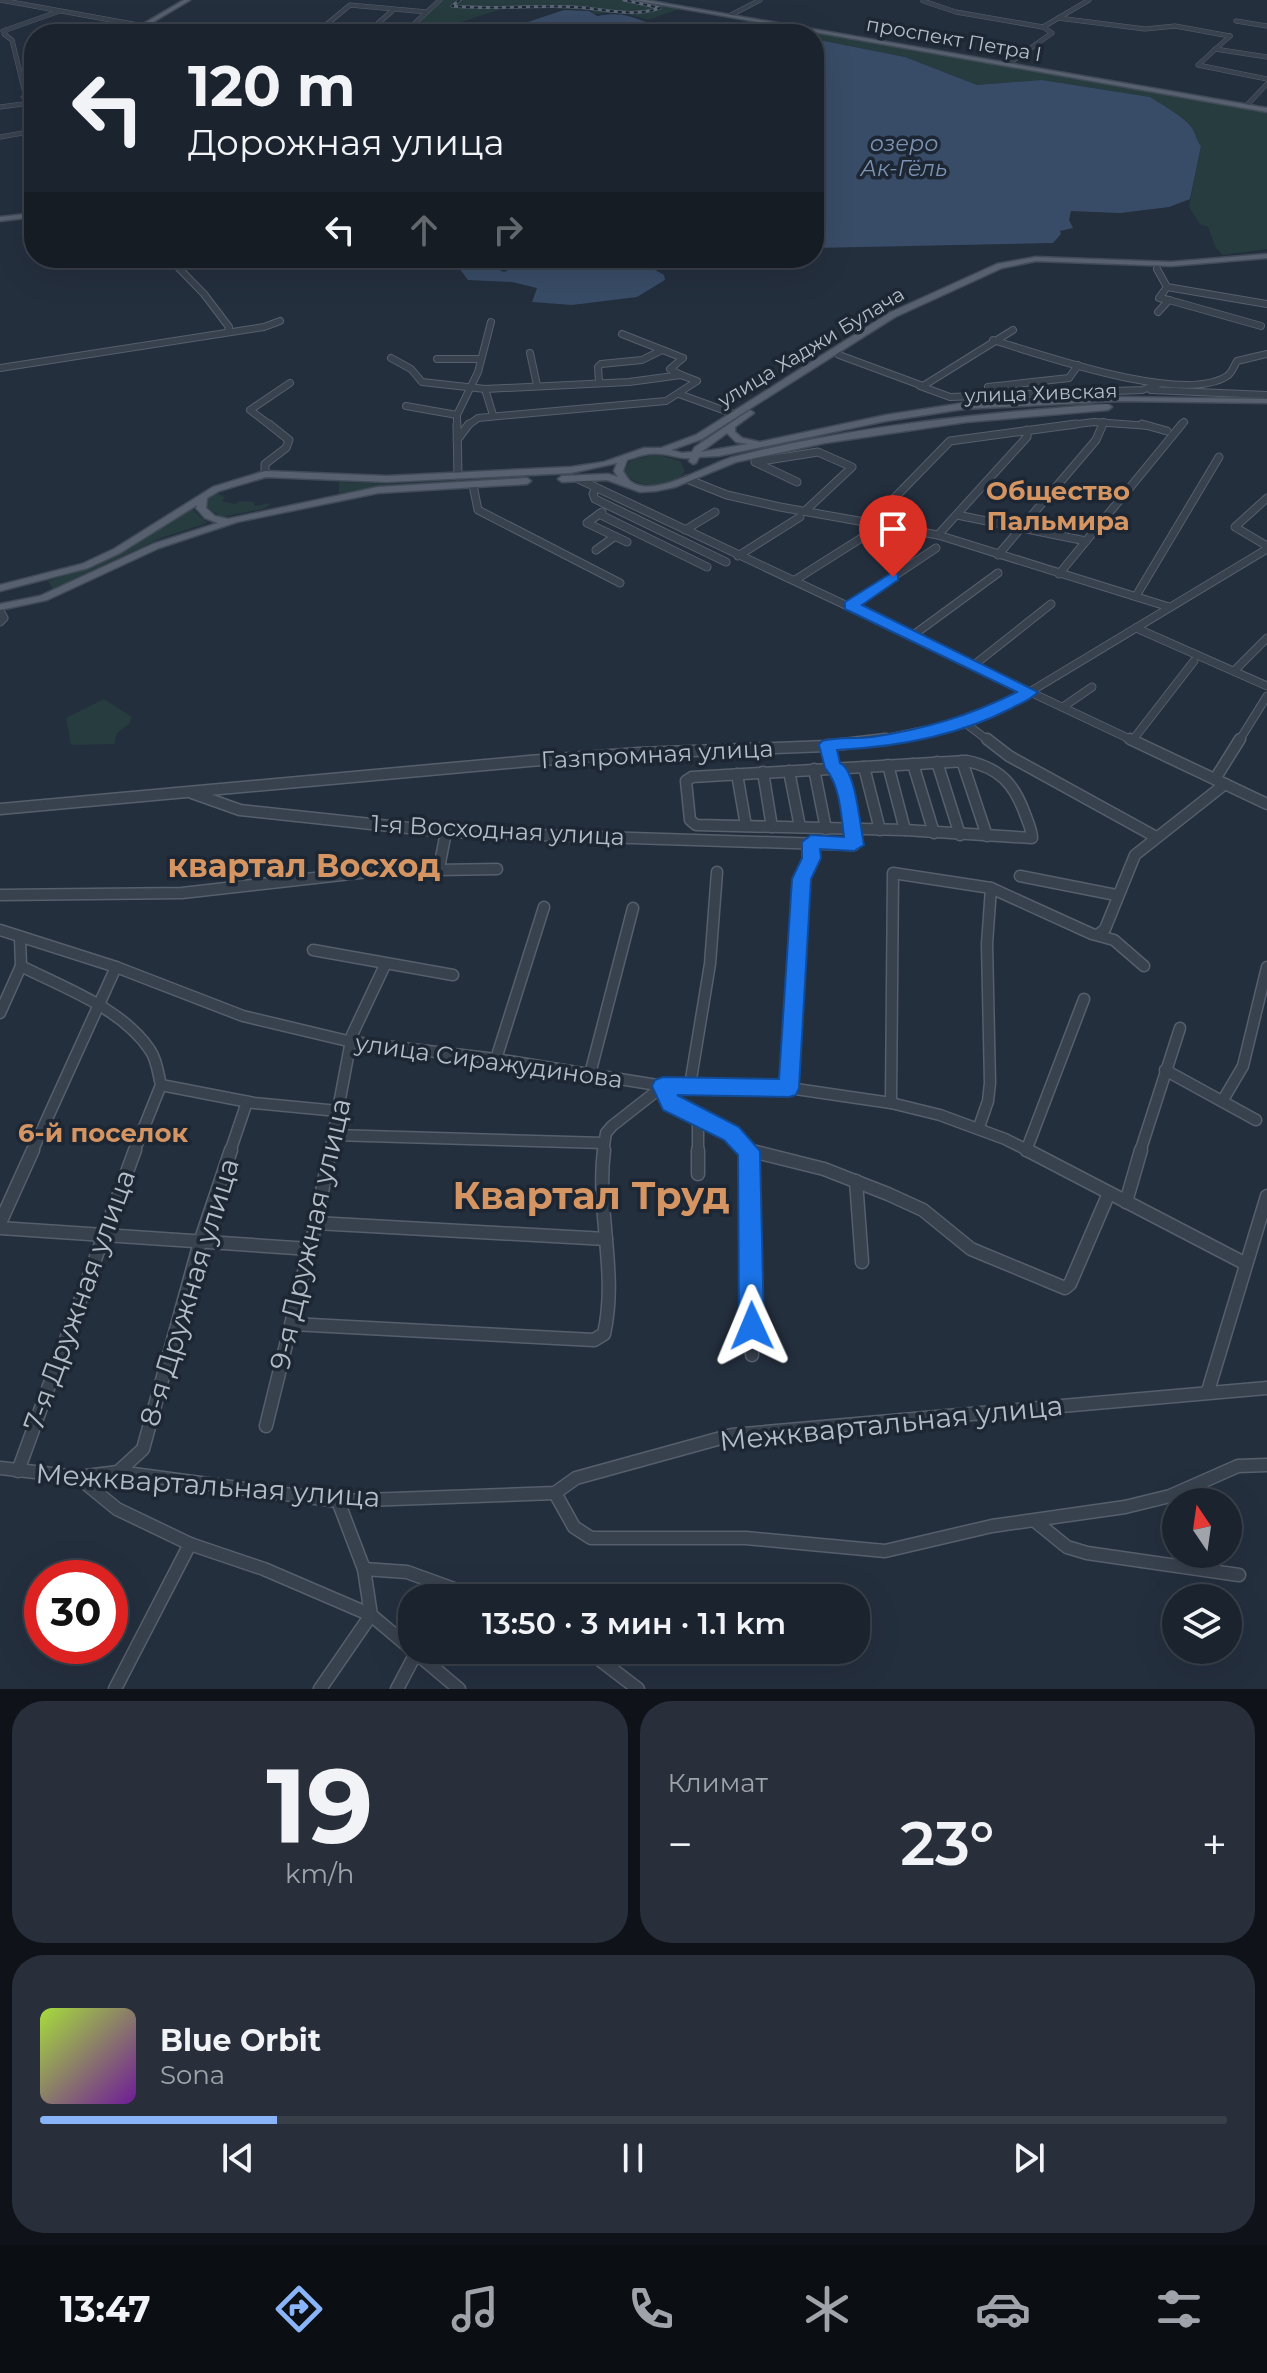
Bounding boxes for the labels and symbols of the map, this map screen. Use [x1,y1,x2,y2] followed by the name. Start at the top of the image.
[864,12,1044,66] street label: проспект Петра I
[860,130,947,182] water label: озеро Ак-Гёль
[712,282,909,413] street label: улица Хаджи Булача
[963,378,1118,408] street label: улица Хивская
[986,475,1130,537] district label: Общество Пальмира
[859,495,927,577] pin
[540,733,774,775] street label: Газпромная улица
[371,809,625,851] street label: 1-я Восходная улица
[167,846,441,885] district label: квартал Восход
[352,1028,625,1094] street label: улица Сиражудинова
[262,1095,358,1373] street label: 9-я Дружная улица
[18,1117,188,1149] district label: 6-й поселок
[132,1154,246,1430] street label: 8-я Дружная улица
[16,1165,142,1435] street label: 7-я Дружная улица
[452,1172,730,1219] district label: Квартал Труд
[710,1284,794,1368] position arrow
[718,1388,1064,1458] street label: Межквартальная улица
[35,1456,381,1514] street label: Межквартальная улица
[1162,1488,1242,1568] north arrow
[24,1560,128,1664] speed limit sign: 30

